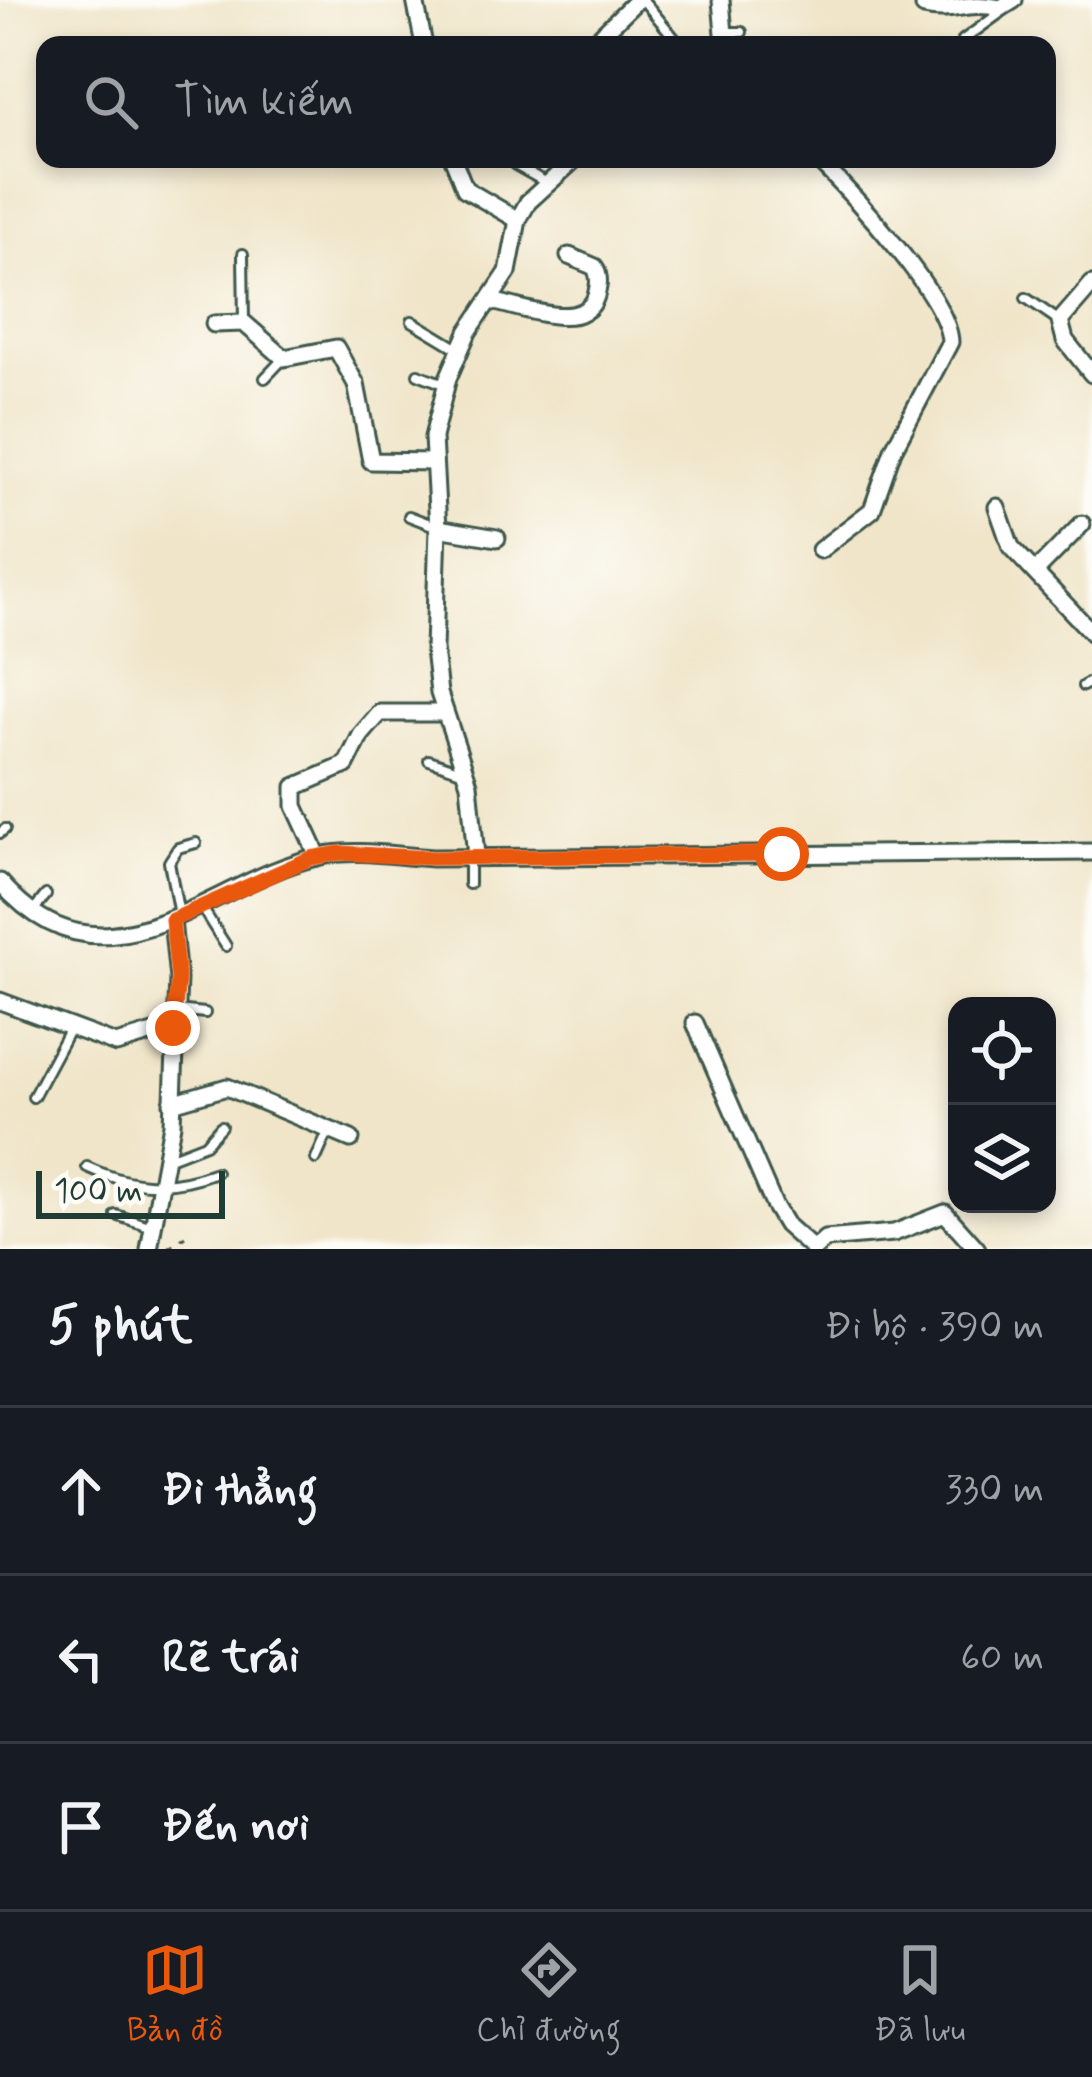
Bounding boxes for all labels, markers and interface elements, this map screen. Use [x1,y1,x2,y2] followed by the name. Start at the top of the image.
[36,36,1056,168] search box
[78,69,144,135] icon: search
[174,73,354,132] text: Tìm kiếm
[755,827,809,881] route start
[948,997,1056,1213] map controls
[948,997,1056,1105] button: locate
[146,1001,200,1055] route end
[948,1105,1056,1213] button: layers
[36,1165,225,1218] scale bar
[54,1170,143,1214] text: 100 m
[48,1294,193,1360] text: 5 phút
[825,1302,1044,1353] text: Đi bộ · 390 m
[48,1458,114,1524] icon: ahead
[162,1461,318,1520] text: Đi thẳng
[945,1465,1044,1516] text: 330 m
[48,1626,114,1692] icon: left
[162,1629,299,1688] text: Rẽ trái
[960,1633,1044,1684] text: 60 m
[48,1794,114,1860] icon: arrive
[162,1797,309,1856] text: Đến nơi
[127,1937,223,2053] tab: Bản đồ
[476,1937,621,2053] tab: Chỉ đường
[874,1937,965,2053] tab: Đã lưu

